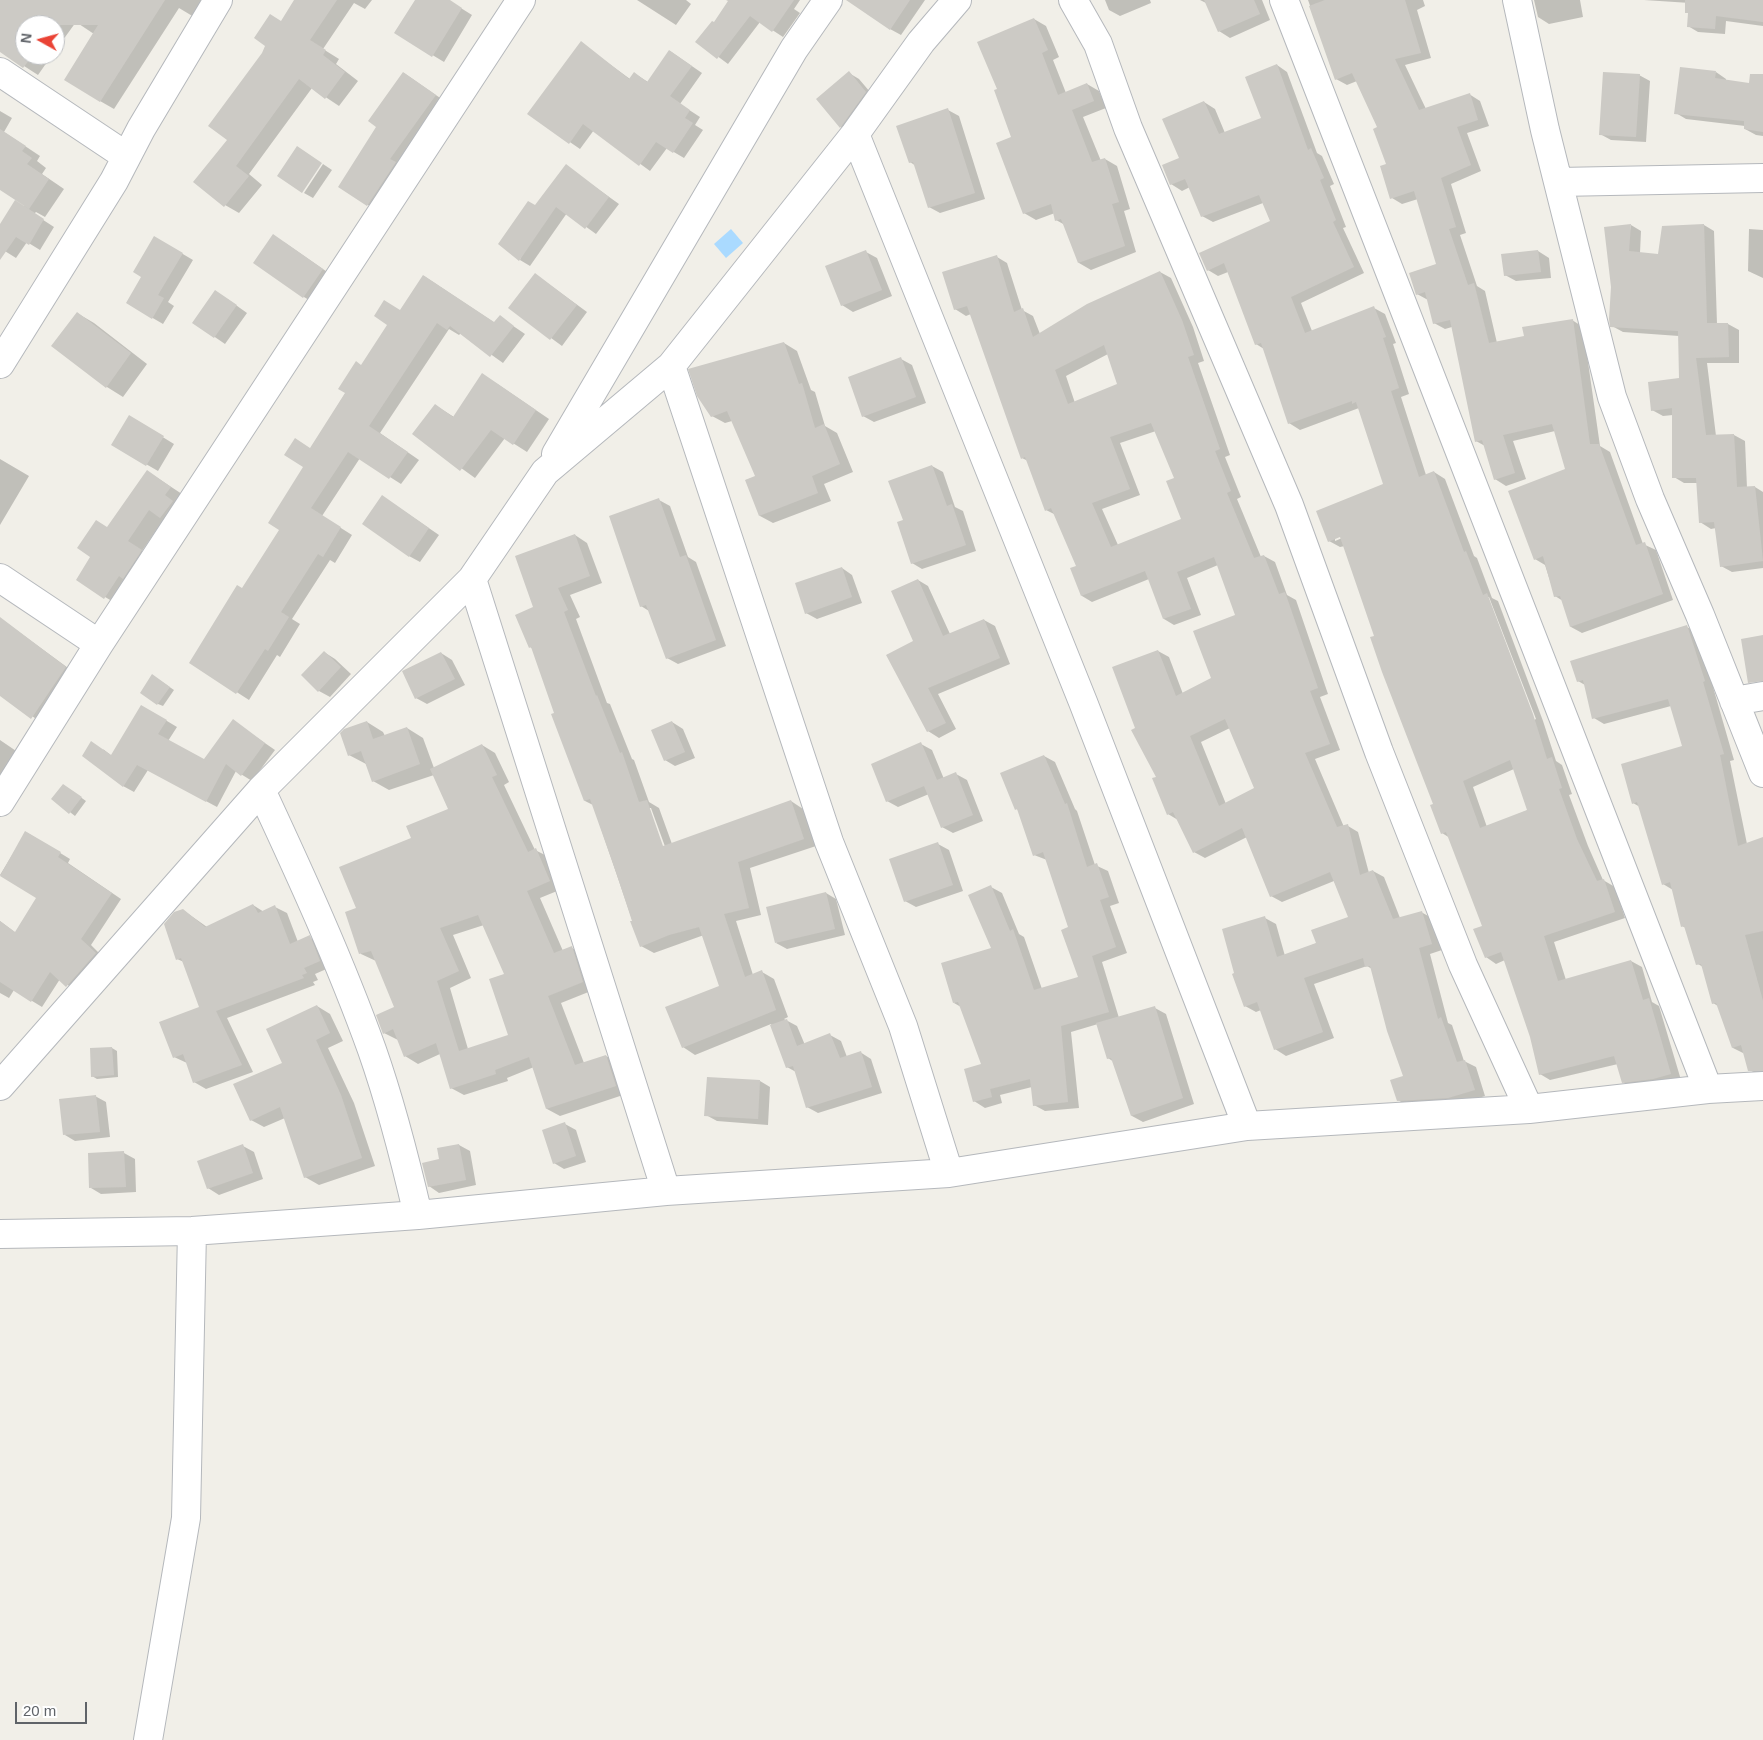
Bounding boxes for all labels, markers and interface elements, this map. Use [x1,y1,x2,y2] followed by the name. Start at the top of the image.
[15,15,65,65] north arrow
[18,32,35,44] text: N
[18,1692,90,1724] scale bar
[23,1702,56,1719] text: 20 m

